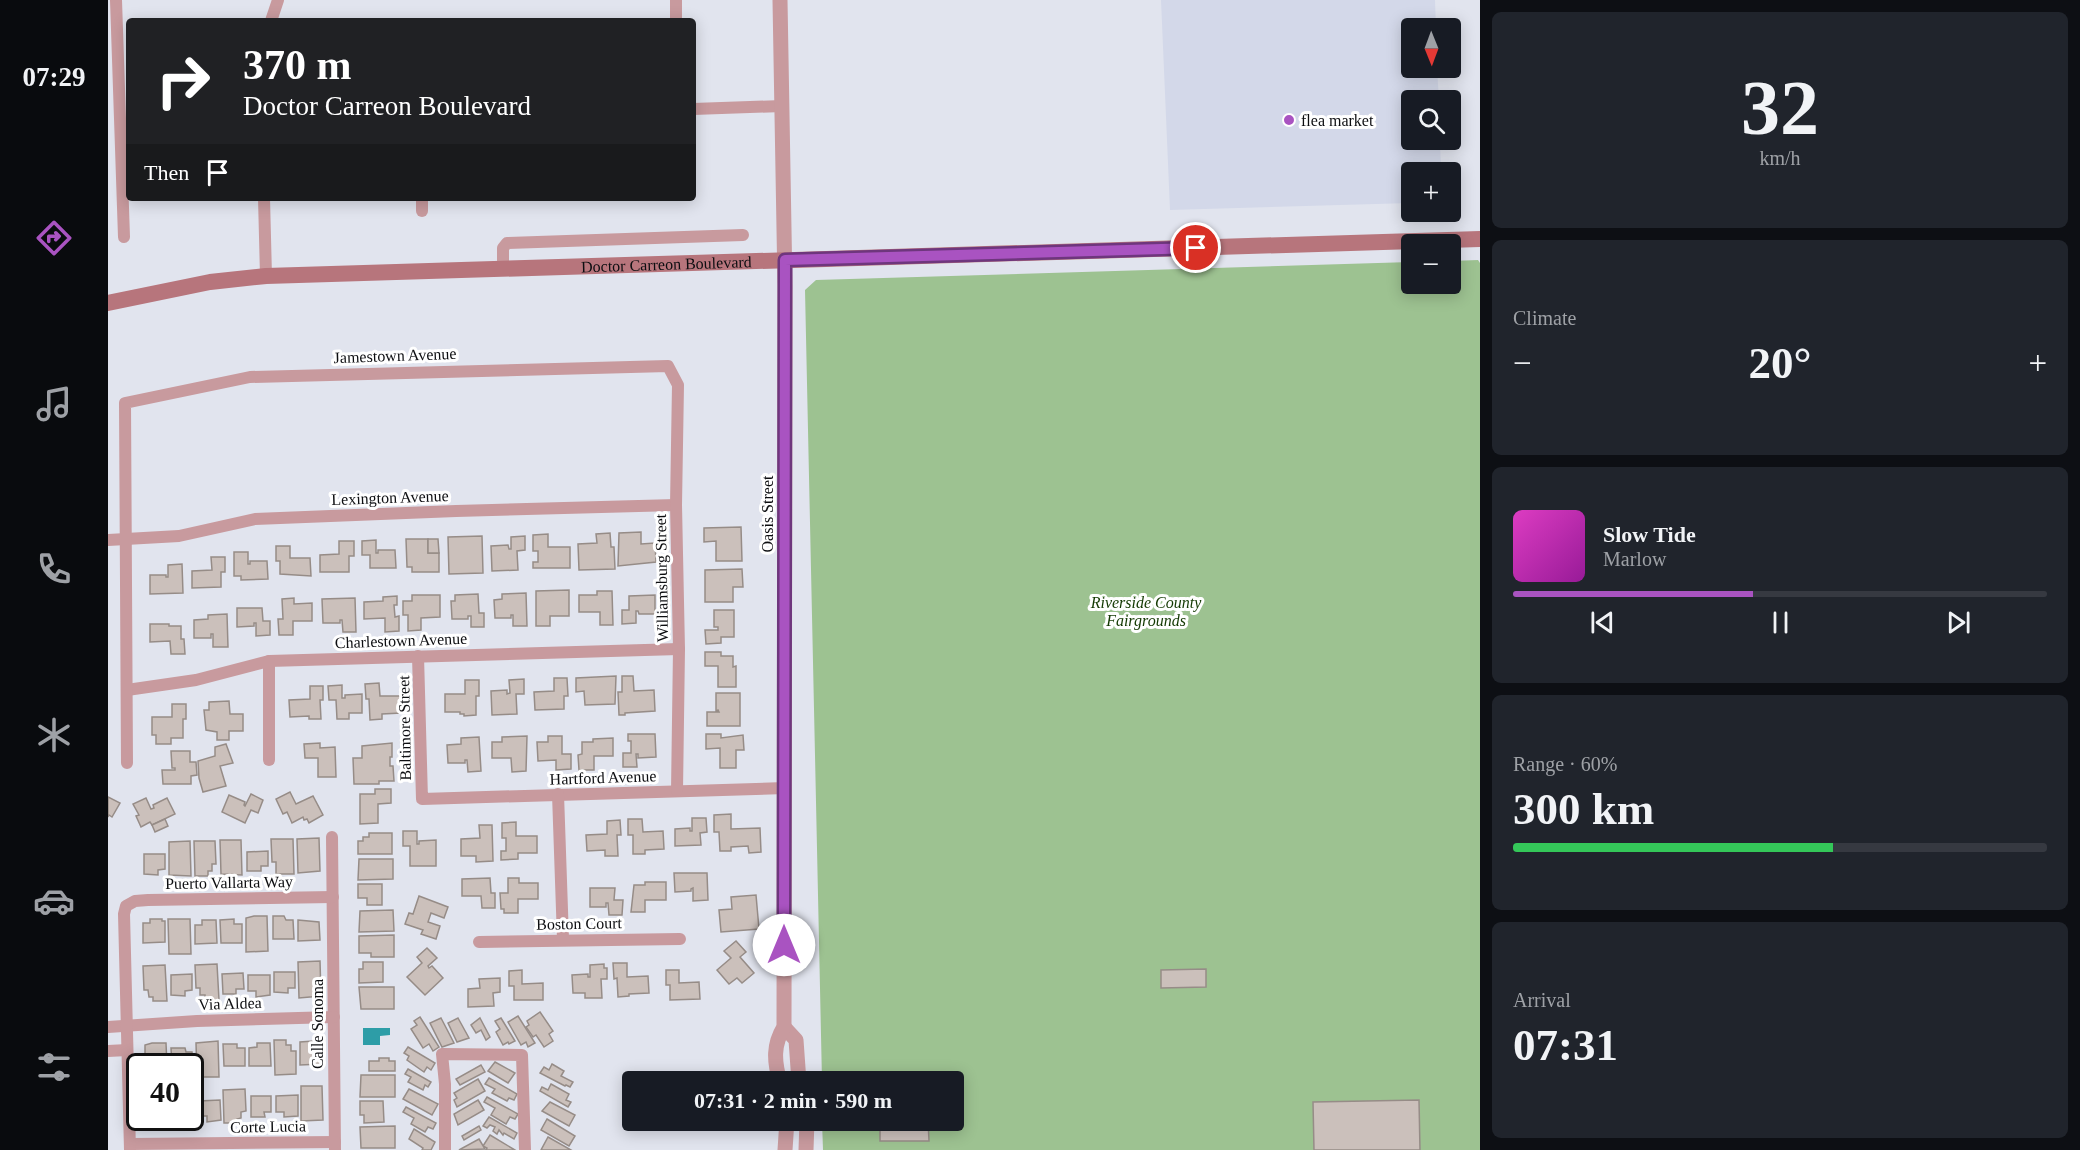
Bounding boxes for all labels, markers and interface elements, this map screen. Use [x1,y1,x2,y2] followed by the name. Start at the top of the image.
[1401,18,1461,78] north arrow
[1401,18,1461,294] map controls
[144,42,222,120] icon: right
[243,42,352,88] text: 370 m
[23,62,86,92] text: 07:29
[1741,64,1819,151] text: 32
[1401,90,1461,150] button: search
[243,91,531,121] text: Doctor Carreon Boulevard
[1301,112,1374,129] place label: flea market
[1282,113,1296,127] marker: flea market
[1759,147,1801,169] text: km/h
[201,156,234,189] icon: arrive
[144,160,189,185] text: Then
[1401,162,1461,222] button: +
[33,217,75,259] icon: directions
[1170,222,1221,273] pin
[1179,231,1212,264] icon: arrive
[1401,234,1461,294] button: −
[581,253,752,275] street label: Doctor Carreon Boulevard
[1513,307,1576,329] text: Climate
[1749,338,1812,388] text: 20°
[333,345,457,366] street label: Jamestown Avenue
[1513,345,1532,381] text: −
[2028,345,2047,381] text: +
[33,383,75,425] icon: music
[759,475,776,552] street label: Oasis Street
[331,487,449,509] street label: Lexington Avenue
[652,513,672,642] street label: Williamsburg Street
[1603,522,1696,547] text: Slow Tide
[33,548,75,590] icon: phone
[1603,548,1666,570] text: Marlow
[1090,594,1202,630] park label: Riverside County Fairgrounds
[1586,606,1619,639] icon: previous
[1764,606,1797,639] icon: pause
[1942,606,1975,639] icon: next
[334,630,468,651] street label: Charlestown Avenue
[395,675,414,781] street label: Baltimore Street
[33,714,75,756] icon: climate
[1513,753,1617,775] text: Range · 60%
[549,767,657,788] street label: Hartford Avenue
[1513,784,1654,834] text: 300 km
[165,873,293,893] street label: Puerto Vallarta Way
[33,880,75,922] icon: car
[752,913,816,977] position arrow
[536,914,623,933] street label: Boston Court
[309,979,326,1069] street label: Calle Sonoma
[1513,989,1571,1011] text: Arrival
[198,994,262,1013] street label: Via Aldea
[1513,1020,1618,1070] text: 07:31
[33,1046,75,1088] icon: filters
[126,1053,204,1131] speed limit sign: 40
[694,1088,892,1113] text: 07:31 · 2 min · 590 m
[230,1117,306,1136] street label: Corte Lucia

